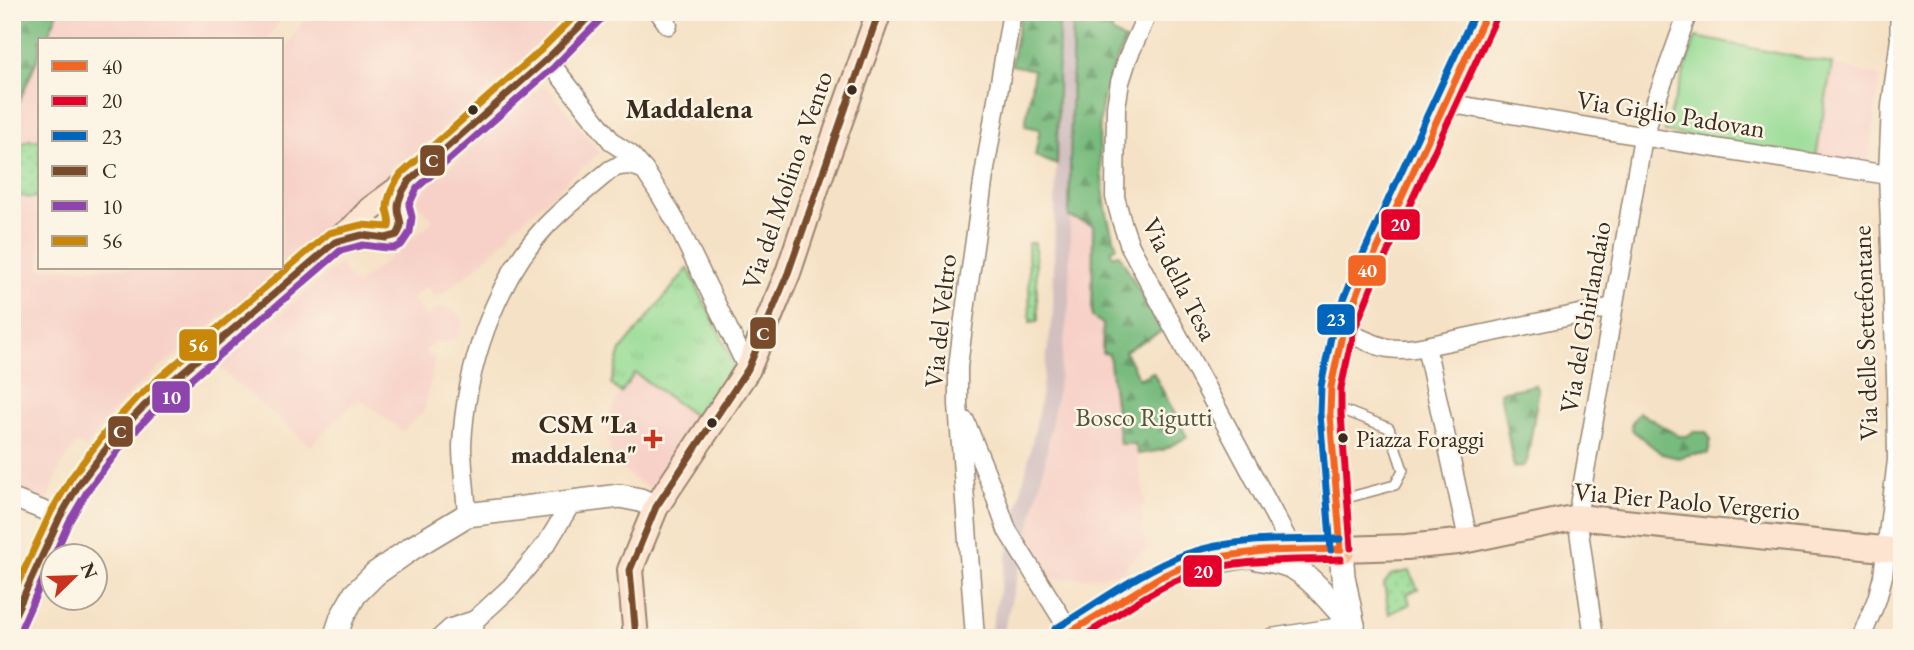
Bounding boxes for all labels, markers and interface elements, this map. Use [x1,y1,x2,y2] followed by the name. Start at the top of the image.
[38,38,284,270] legend
[102,53,122,80] text: 40
[734,66,840,294] street label: Via del Molino a Vento
[1574,82,1768,146] street label: Via Giglio Padovan
[845,83,859,97] unlabelled marker
[102,87,122,114] text: 20
[625,90,753,126] district label: Maddalena
[466,103,480,117] unlabelled marker
[102,123,122,150] text: 23
[419,144,446,177] line badge: C
[425,148,439,173] text: C
[102,157,117,184] text: C
[102,193,122,220] text: 10
[1380,208,1421,241] line badge: 20
[1134,212,1226,347] street label: Via della Tesa
[1390,212,1410,237] text: 20
[1551,218,1619,416] street label: Via del Ghirlandaio
[1844,225,1886,441] street label: Via delle Settefontane
[102,227,122,254] text: 56
[916,252,964,390] street label: Via del Veltro
[1347,254,1387,287] line badge: 40
[1357,258,1377,283] text: 40
[1316,303,1356,336] line badge: 23
[1326,307,1346,332] text: 23
[749,316,777,350] line badge: C
[756,321,770,346] text: C
[178,328,218,362] line badge: 56
[188,333,208,358] text: 56
[151,380,191,414] line badge: 10
[161,385,181,410] text: 10
[1075,400,1213,434] park label: Bosco Rigutti
[511,407,638,471] place label: CSM "La maddalena"
[107,415,134,448] line badge: C
[705,416,719,430] unlabelled marker
[113,419,127,444] text: C
[1356,423,1485,454] place label: Piazza Foraggi
[643,429,663,449] marker: CSM "La maddalena"
[1336,431,1350,445] marker: Piazza Foraggi
[1572,474,1802,528] street label: Via Pier Paolo Vergerio
[38,542,108,612] north arrow
[1182,554,1223,588] line badge: 20
[75,559,104,583] text: N
[1193,559,1213,584] text: 20

